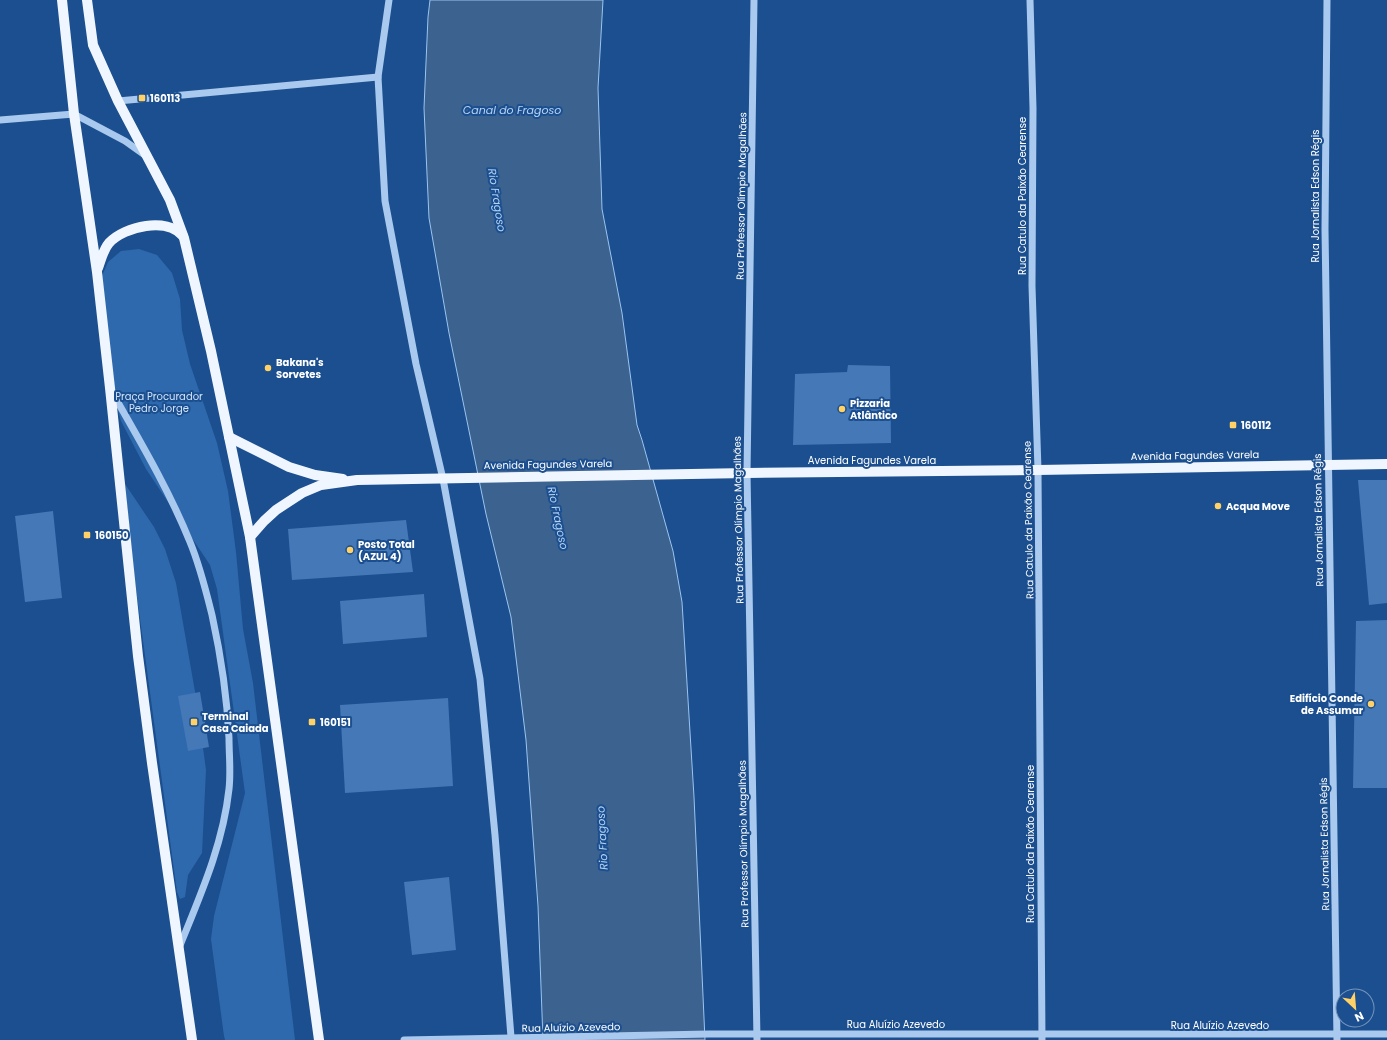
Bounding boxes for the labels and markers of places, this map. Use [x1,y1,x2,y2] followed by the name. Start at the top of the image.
[150,91,180,106] place label: 160113
[137,93,147,103] marker: 160113
[276,355,324,382] place label: Bakana's Sorvetes
[263,363,273,373] marker: Bakana's Sorvetes
[850,396,898,423] place label: Pizzaria Atlântico
[837,404,847,414] marker: Pizzaria Atlântico
[1241,418,1271,433] place label: 160112
[1228,420,1238,430] marker: 160112
[1226,499,1290,514] place label: Acqua Move
[1213,501,1223,511] marker: Acqua Move
[95,528,129,543] place label: 160150
[82,530,92,540] marker: 160150
[358,537,415,564] place label: Posto Total (AZUL 4)
[345,545,355,555] marker: Posto Total (AZUL 4)
[1290,691,1364,718] place label: Edifício Conde de Assumar
[1366,699,1376,709] marker: Edifício Conde de Assumar
[202,709,269,736] place label: Terminal Casa Caiada
[320,715,351,730] place label: 160151
[189,717,199,727] marker: Terminal Casa Caiada
[307,717,317,727] marker: 160151

